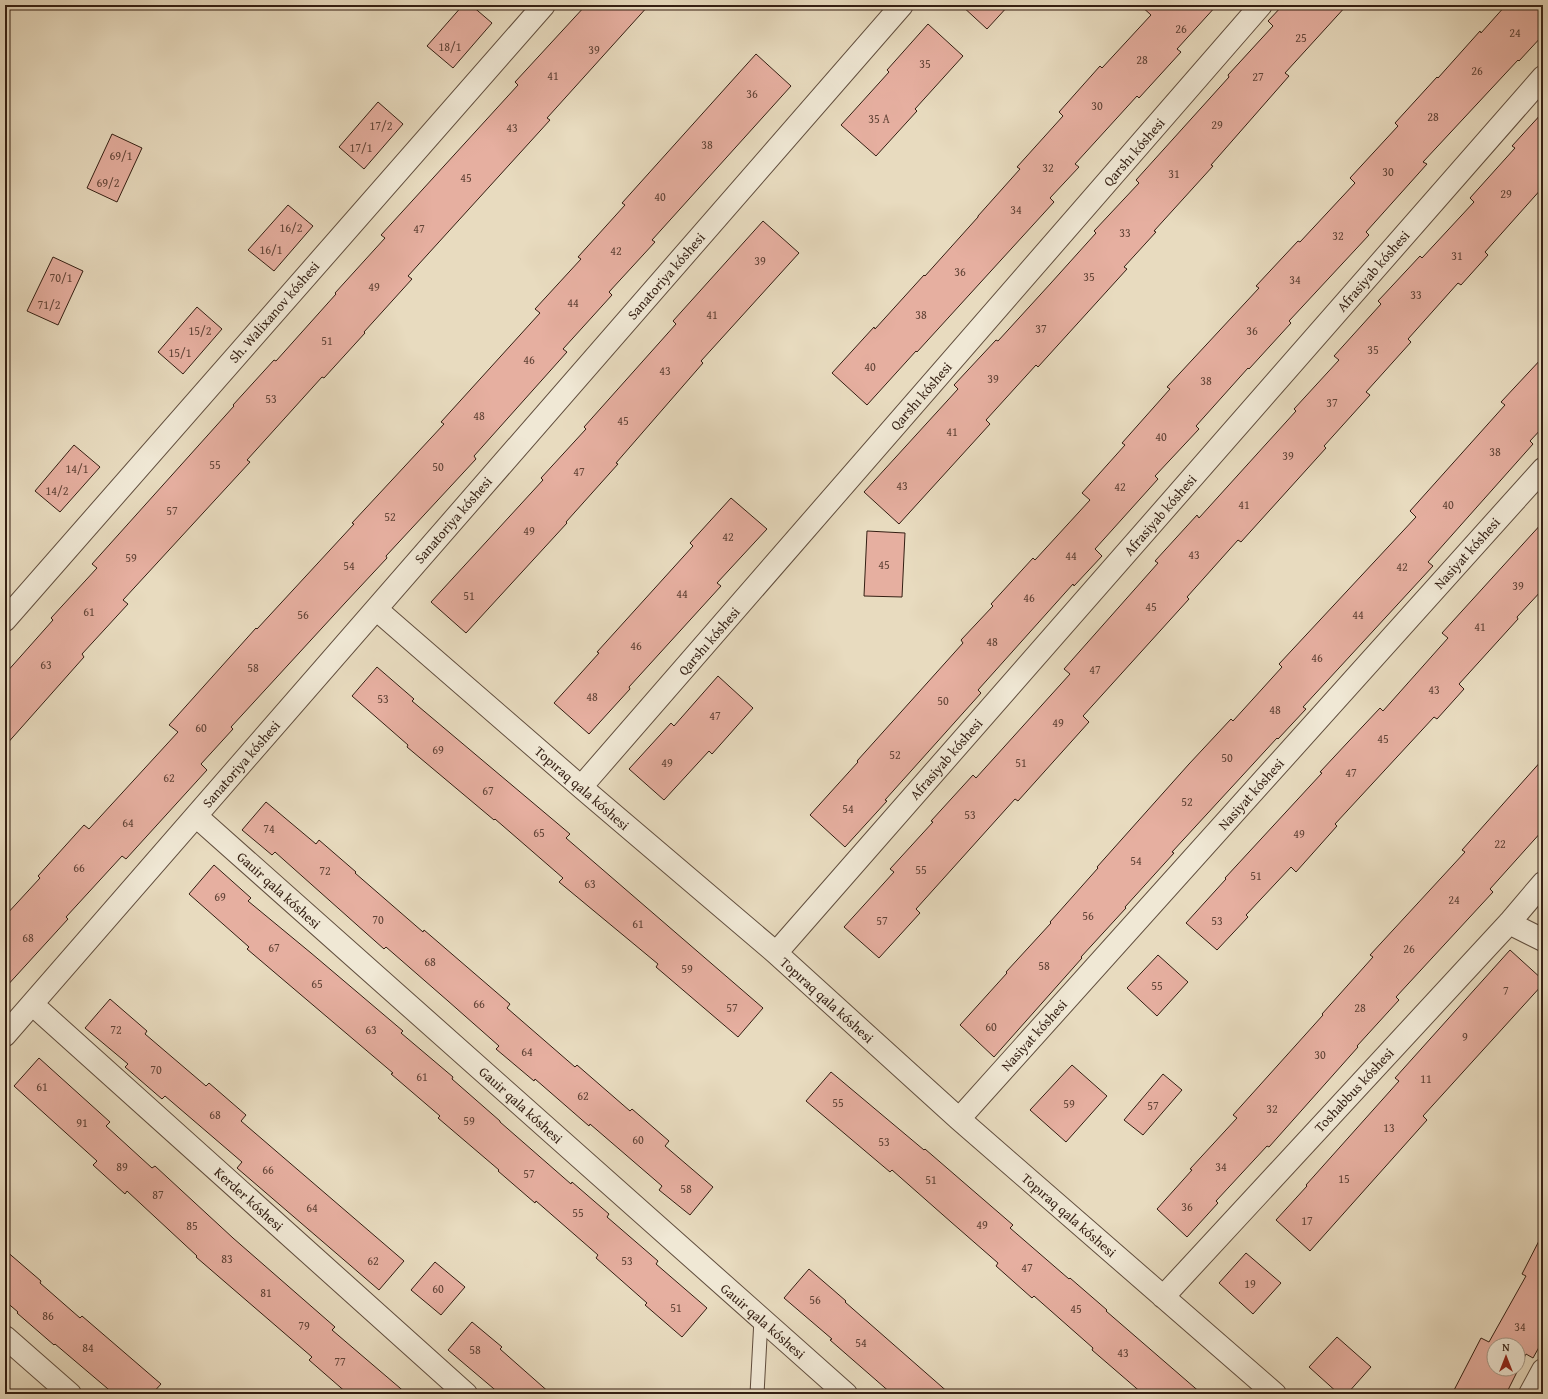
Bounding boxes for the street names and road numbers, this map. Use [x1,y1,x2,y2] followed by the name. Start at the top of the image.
[1099,113,1169,191] street label: Qarshı kóshesi
[1332,226,1414,316] street label: Afrasiyab kóshesi
[622,228,710,324] street label: Sanatoriya kóshesi
[224,257,324,367] street label: Sh. Walixanov kóshesi
[886,357,956,435] street label: Qarshı kóshesi
[1119,470,1201,560] street label: Afrasiyab kóshesi
[409,472,497,568] street label: Sanatoriya kóshesi
[1429,513,1505,593] street label: Nasiyat kóshesi
[674,602,744,680] street label: Qarshı kóshesi
[905,714,987,804] street label: Afrasiyab kóshesi
[197,716,285,812] street label: Sanatoriya kóshesi
[530,741,634,835] street label: Topıraq qala kóshesi
[1213,754,1289,834] street label: Nasiyat kóshesi
[233,847,325,933] street label: Gauir qala kóshesi
[776,952,878,1048] street label: Topıraq qala kóshesi
[996,995,1072,1075] street label: Nasiyat kóshesi
[1310,1043,1398,1137] street label: Toshabbus kóshesi
[475,1062,567,1148] street label: Gauir qala kóshesi
[210,1162,288,1236] street label: Kerder kóshesi
[1017,1168,1121,1262] street label: Topıraq qala kóshesi
[716,1278,810,1364] street label: Gauir qala kóshesi

